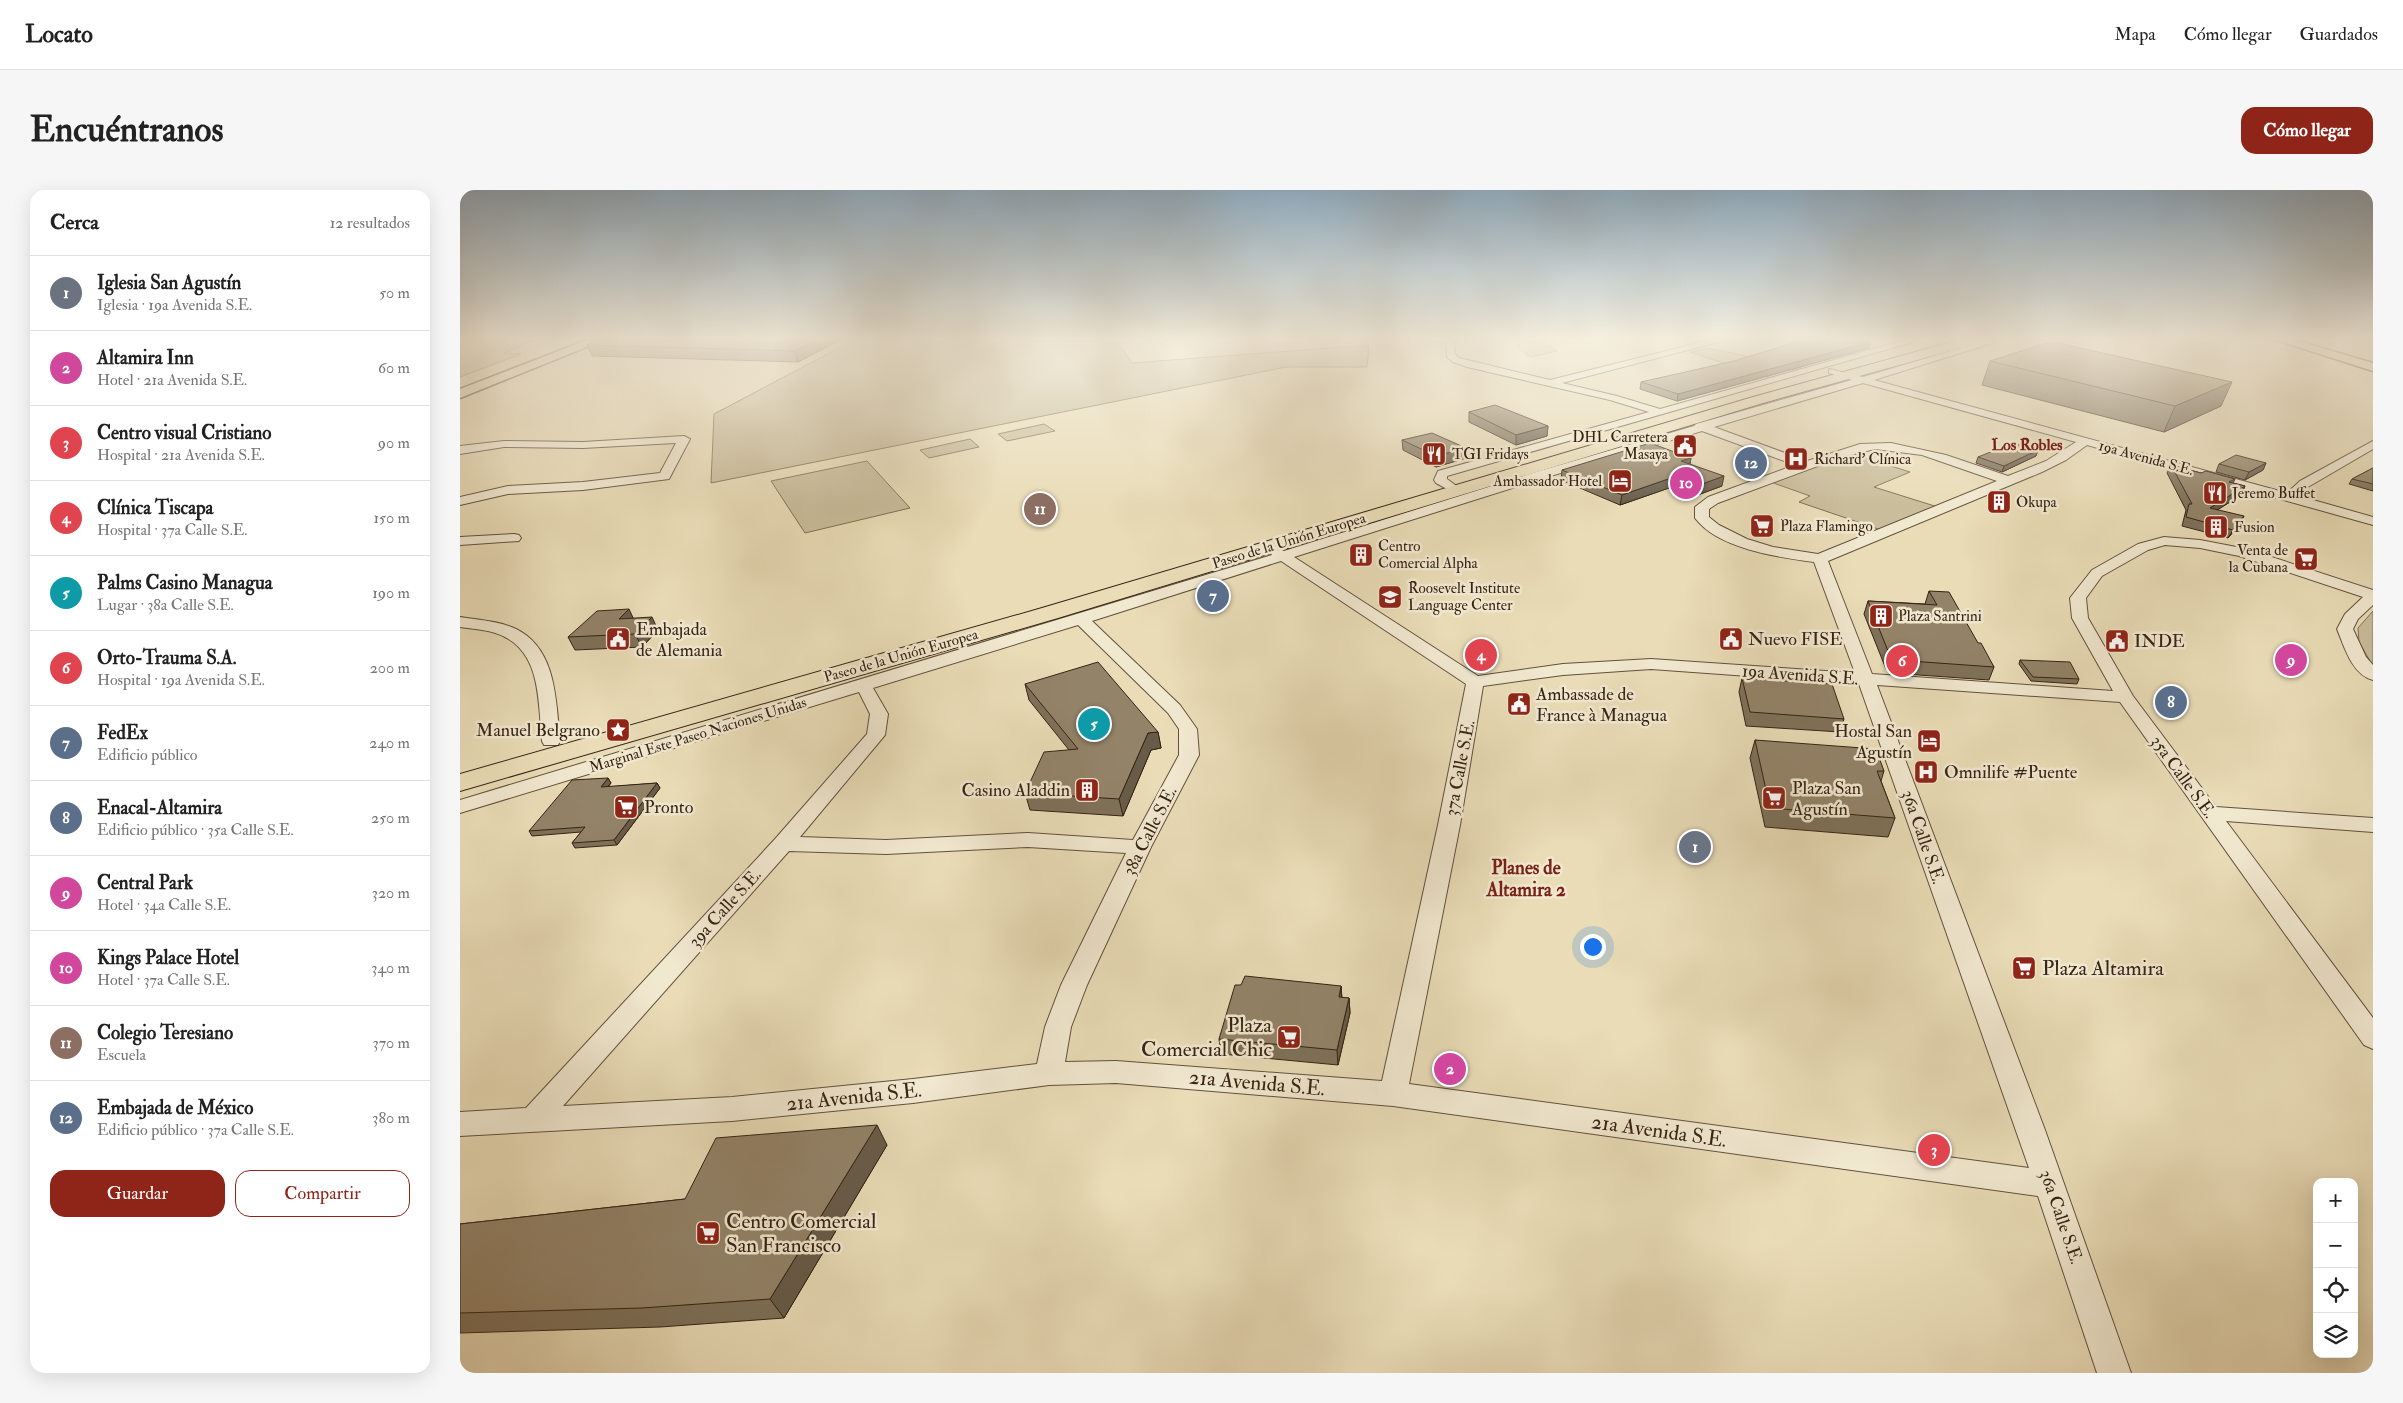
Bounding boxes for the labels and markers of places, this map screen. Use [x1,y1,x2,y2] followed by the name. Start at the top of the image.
[1572,428,1669,464] place label: DHL Carretera Masaya
[1672,433,1698,459] public building icon: DHL Carretera Masaya
[1421,441,1447,467] restaurant icon: TGI Fridays
[1735,444,1767,482] pin: 12
[1452,445,1529,464] place label: TGI Fridays
[1783,446,1809,472] hospital icon: Richard' Clínica
[1814,450,1912,469] place label: Richard' Clínica
[1670,464,1702,502] pin: 10
[1607,468,1633,494] hotel icon: Ambassador Hotel
[1492,472,1602,491] place label: Ambassador Hotel
[2202,480,2228,506] restaurant icon: Jeremo Buffet
[2231,484,2315,504] place label: Jeremo Buffet
[1986,489,2012,515] building icon: Okupa
[1024,490,1056,528] pin: 11
[2016,493,2058,513] place label: Okupa
[1749,513,1775,539] supermarket icon: Plaza Flamingo
[2203,514,2229,540] building icon: Fusion
[1780,517,1873,536] place label: Plaza Flamingo
[2234,518,2275,537] place label: Fusion
[1378,537,1479,574] place label: Centro Comercial Alpha
[2229,541,2289,577] place label: Venta de la Cubana
[1348,542,1374,568] building icon: Centro Comercial Alpha
[2293,546,2319,572] supermarket icon: Venta de la Cubana
[1197,577,1229,615] pin: 7
[1408,579,1520,615] place label: Roosevelt Institute Language Center
[1377,584,1403,610] school or university icon: Roosevelt Institute Language Center
[1868,603,1894,629] building icon: Plaza Santrini
[1898,607,1982,626] place label: Plaza Santrini
[636,618,723,662] place label: Embajada de Alemania
[605,626,631,652] public building icon: Embajada de Alemania
[1718,626,1744,652] public building icon: Nuevo FISE
[1748,628,1842,651] place label: Nuevo FISE
[2104,628,2130,654] public building icon: INDE
[2134,630,2185,653] place label: INDE
[1465,636,1497,674] pin: 4
[2275,641,2307,679] pin: 9
[1886,642,1918,680] pin: 6
[1535,683,1668,727] place label: Ambassade de France à Managua
[2155,683,2187,721] pin: 8
[1506,691,1532,717] public building icon: Ambassade de France à Managua
[1078,705,1110,743] pin: 5
[605,717,631,743] place icon: Manuel Belgrano
[476,719,600,742] place label: Manuel Belgrano
[1834,720,1912,764] place label: Hostal San Agustín
[1916,728,1942,754] hotel icon: Hostal San Agustín
[1913,759,1939,785] hospital icon: Omnilife #Puente
[1944,761,2078,784] place label: Omnilife #Puente
[1074,777,1100,803] building icon: Casino Aladdin
[1791,777,1861,821] place label: Plaza San Agustín
[962,779,1070,802] place label: Casino Aladdin
[1761,785,1787,811] supermarket icon: Plaza San Agustín
[613,794,639,820] supermarket icon: Pronto
[644,796,694,819] place label: Pronto
[1679,828,1711,866] pin: 1
[2011,955,2037,981] supermarket icon: Plaza Altamira
[2042,955,2164,982] place label: Plaza Altamira
[1141,1012,1273,1063] place label: Plaza Comercial Chic
[1276,1024,1302,1050] supermarket icon: Plaza Comercial Chic
[1434,1050,1466,1088] pin: 2
[1918,1131,1950,1169] pin: 3
[726,1208,877,1259] place label: Centro Comercial San Francisco
[695,1220,721,1246] supermarket icon: Centro Comercial San Francisco

